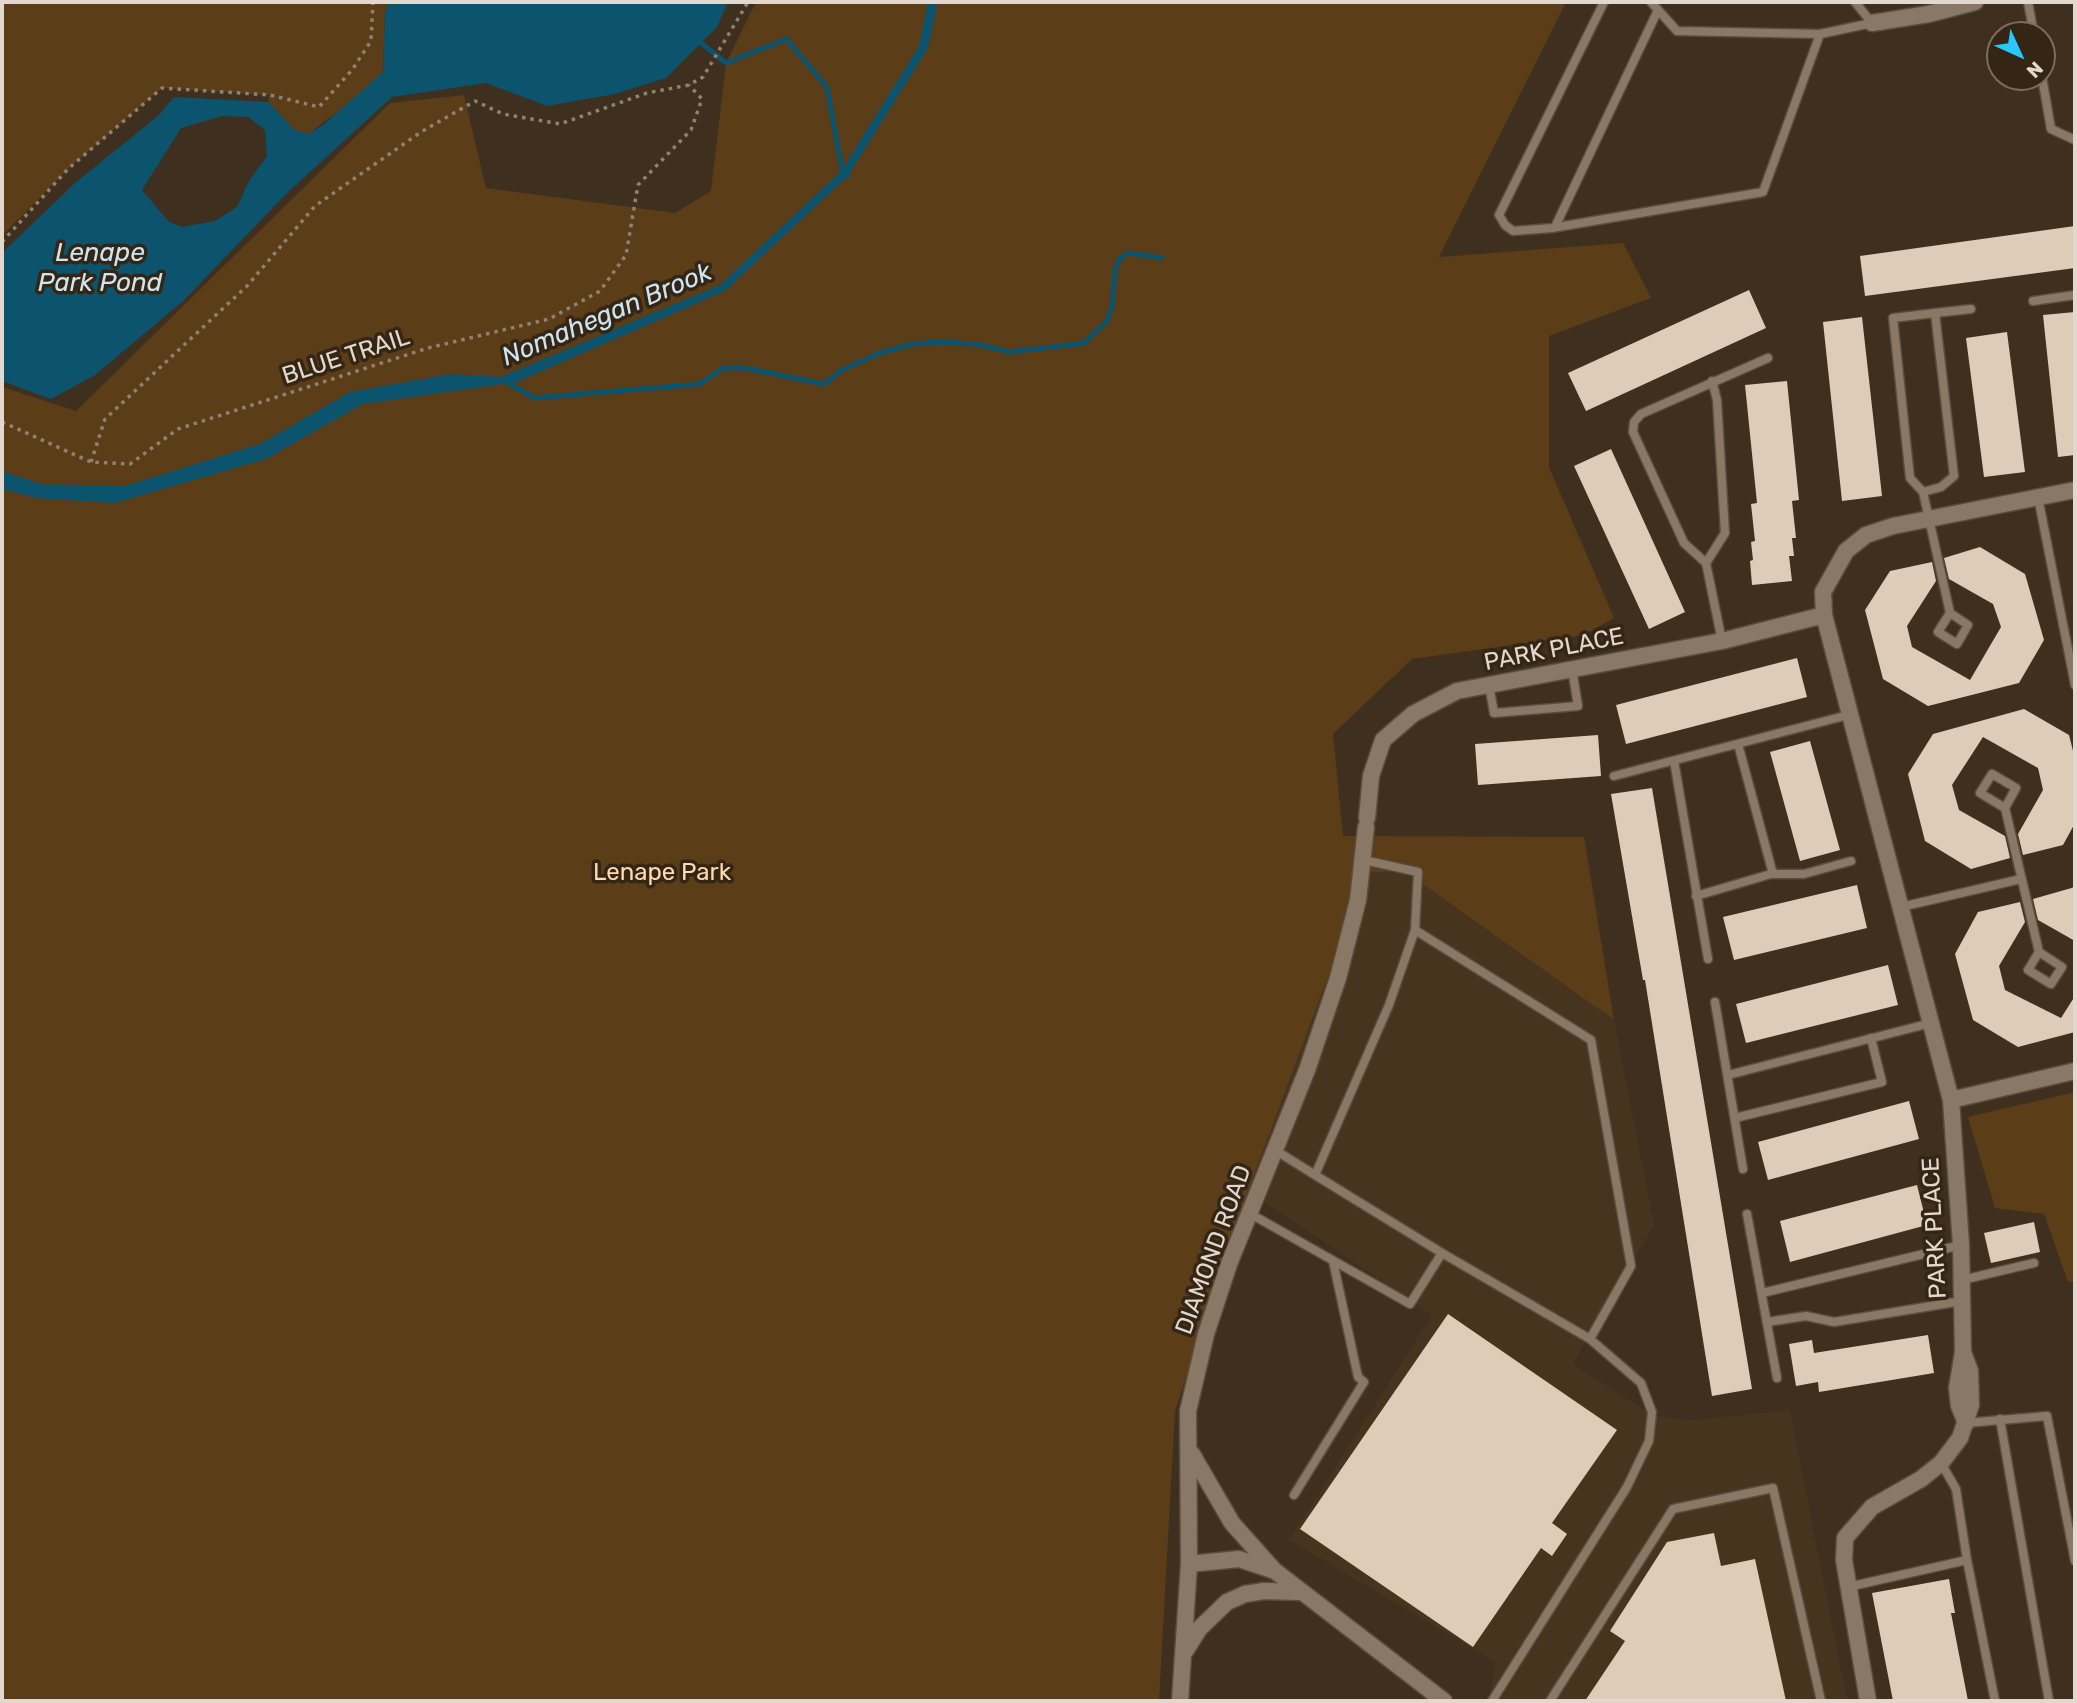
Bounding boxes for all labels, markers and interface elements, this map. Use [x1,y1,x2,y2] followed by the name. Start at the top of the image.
[1986,21,2056,91] north arrow
[2022,57,2048,83] text: N
[38,237,162,298] water label: Lenape Park Pond
[497,257,717,373] water label: Nomahegan Brook
[279,323,413,391] street label: BLUE TRAIL
[1482,622,1626,678] street label: PARK PLACE
[593,859,731,887] park label: Lenape Park
[1917,1156,1953,1300] street label: PARK PLACE
[1170,1162,1258,1338] street label: DIAMOND ROAD

